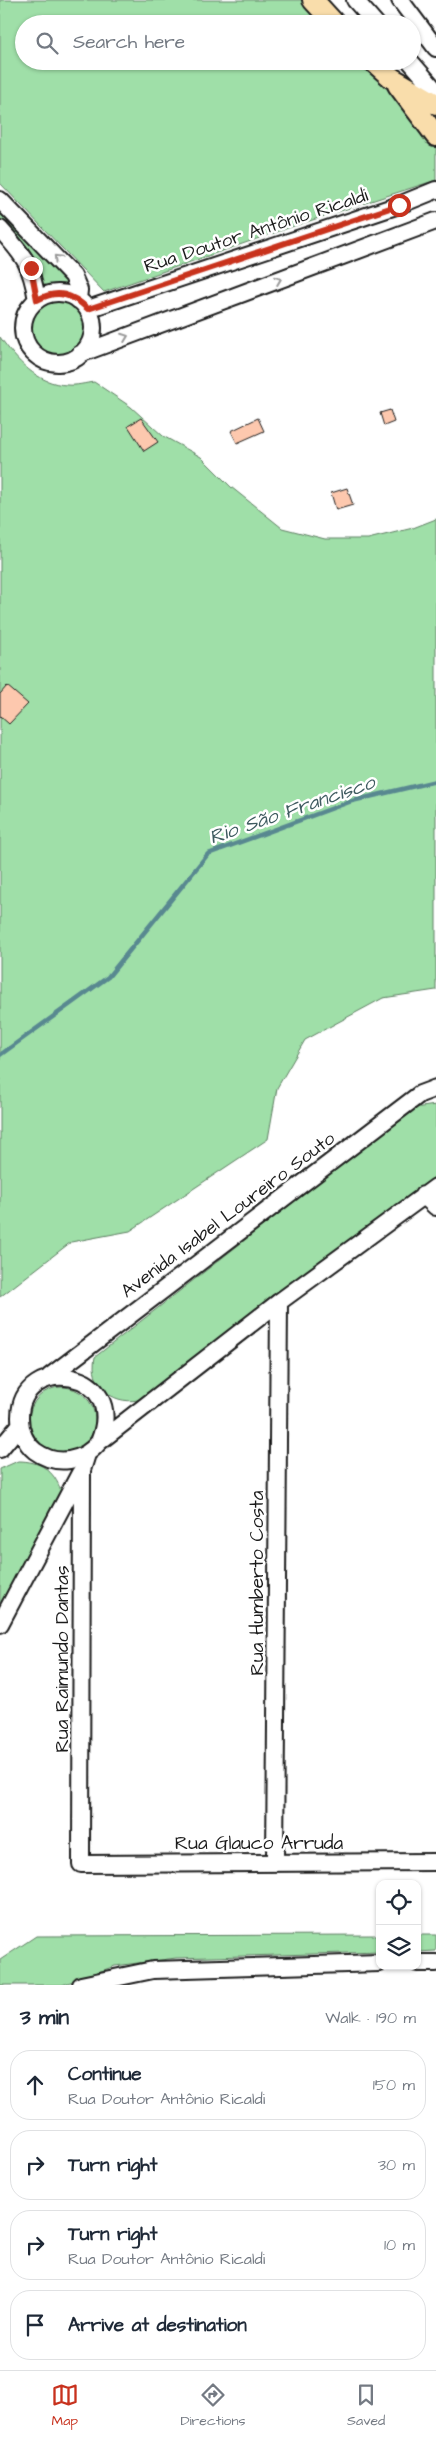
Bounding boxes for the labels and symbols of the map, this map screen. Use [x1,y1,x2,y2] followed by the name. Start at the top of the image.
[141,182,372,280] street label: Rua Doutor Antônio Ricaldi
[388,194,411,217] route start
[54,255,63,264] one-way arrow
[20,257,43,280] route end
[273,276,281,286] one-way arrow
[121,333,129,343] one-way arrow
[205,768,380,851] water label: Rio São Francisco
[115,1125,341,1305] street label: Avenida Isabel Loureiro Souto
[244,1490,271,1675] street label: Rua Humberto Costa
[49,1566,76,1752] street label: Rua Raimundo Dantas
[175,1830,344,1857] street label: Rua Glauco Arruda

